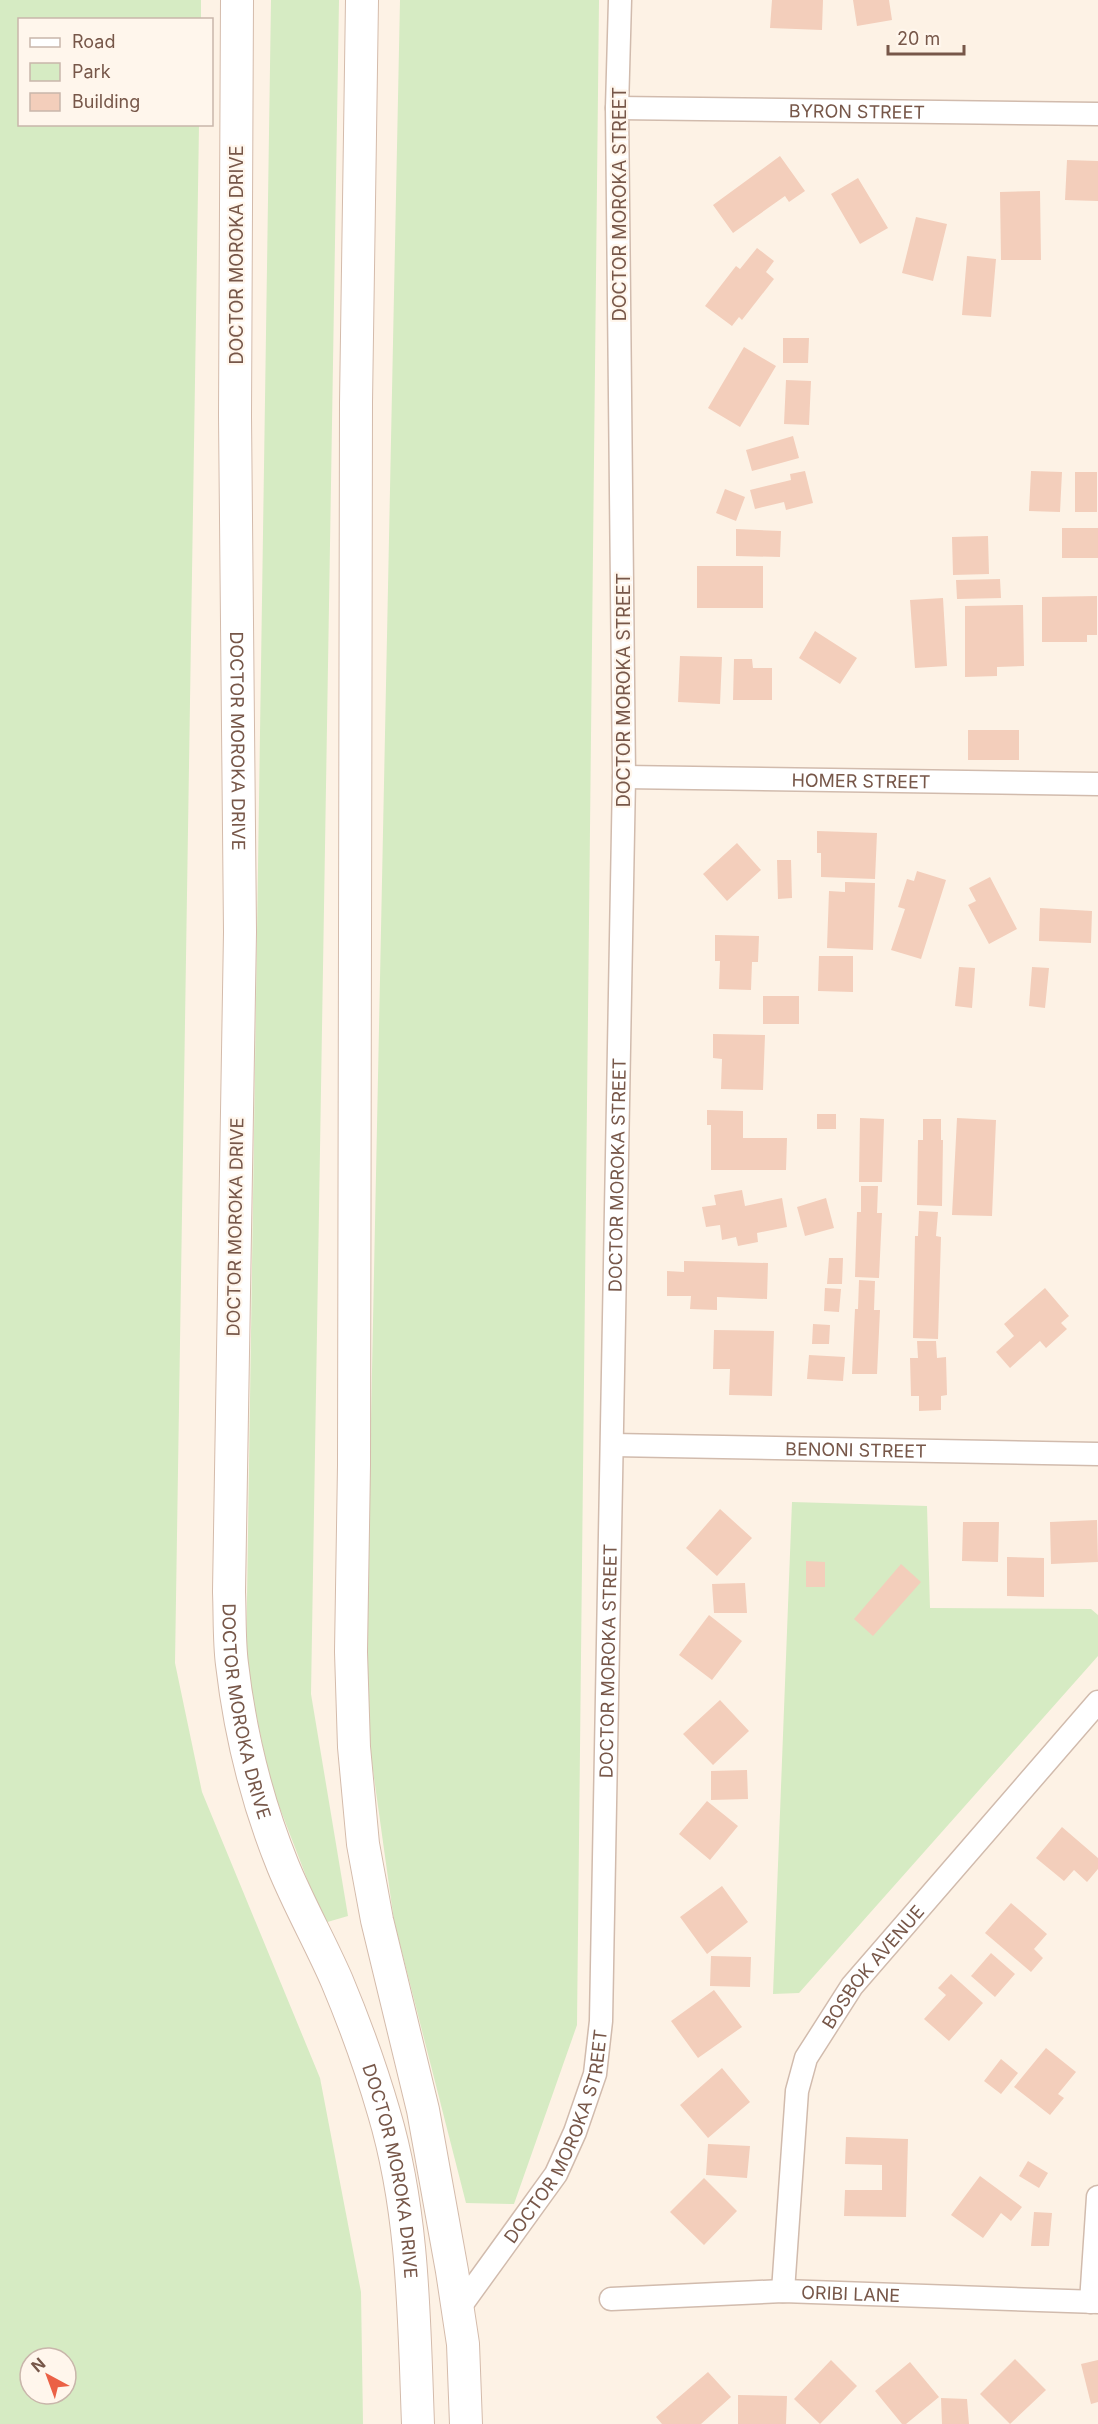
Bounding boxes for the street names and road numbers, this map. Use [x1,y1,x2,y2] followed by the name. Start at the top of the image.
[609,87,630,321] street label: DOCTOR MOROKA STREET
[789,100,925,122] street label: BYRON STREET
[226,146,247,365] street label: DOCTOR MOROKA DRIVE
[613,573,634,807] street label: DOCTOR MOROKA STREET
[227,631,250,851] street label: DOCTOR MOROKA DRIVE
[791,769,931,792] street label: HOMER STREET
[604,1058,629,1292] street label: DOCTOR MOROKA STREET
[223,1117,247,1337] street label: DOCTOR MOROKA DRIVE
[785,1438,927,1461] street label: BENONI STREET
[595,1543,620,1778] street label: DOCTOR MOROKA STREET
[219,1603,276,1822] street label: DOCTOR MOROKA DRIVE
[817,1901,928,2032] street label: BOSBOK AVENUE
[499,2028,610,2247] street label: DOCTOR MOROKA STREET
[359,2061,422,2279] street label: DOCTOR MOROKA DRIVE
[801,2281,901,2306] street label: ORIBI LANE

